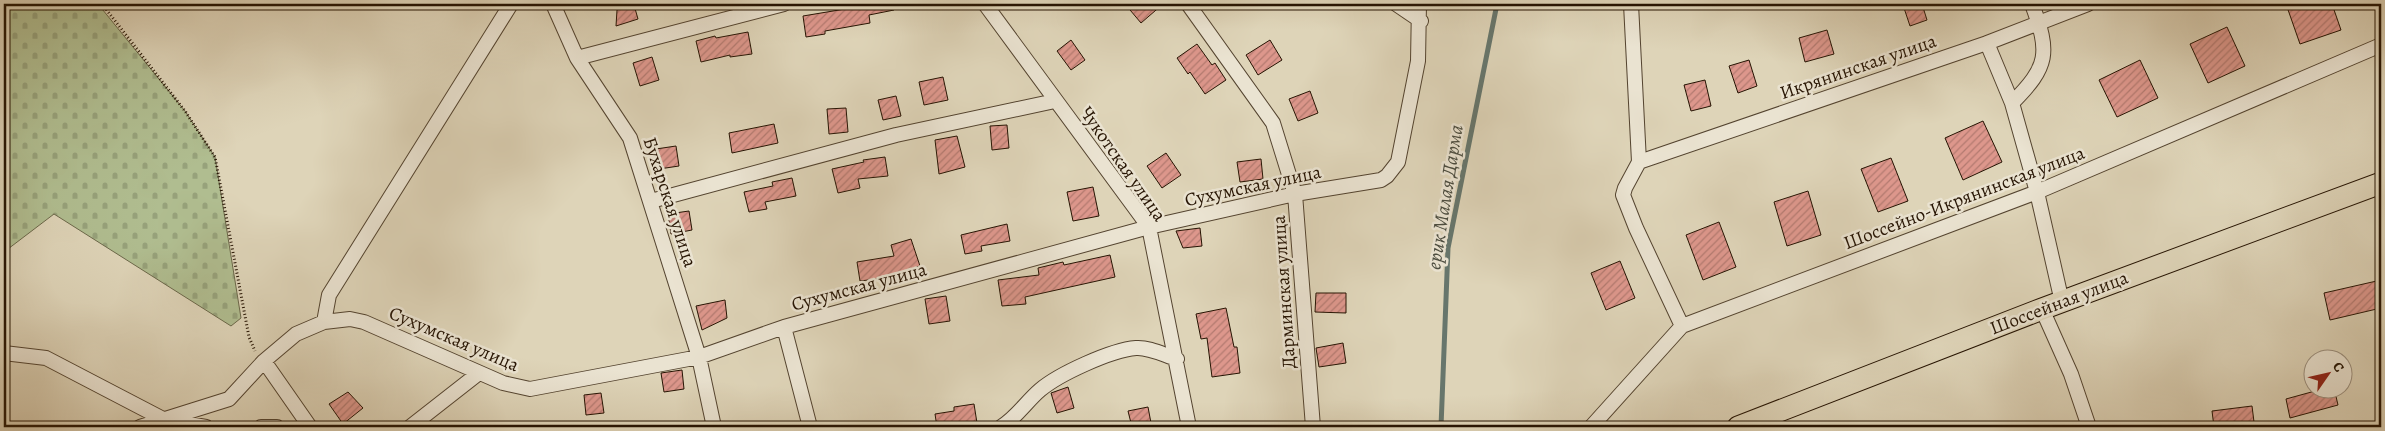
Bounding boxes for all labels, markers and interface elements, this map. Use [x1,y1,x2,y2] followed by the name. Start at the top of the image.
[1776,28,1940,106] street label: Икрянинская улица
[1074,101,1172,227] street label: Чукотская улица
[1420,123,1470,271] water label: ерик Малая Дарма
[637,134,703,271] street label: Бухарская улица
[1840,140,2089,256] street label: Шоссейно-Икрянинская улица
[1182,159,1324,213] street label: Сухумская улица
[1266,214,1302,370] street label: Дарминская улица
[789,256,930,318] street label: Сухумская улица
[1986,265,2132,341] street label: Шоссейная улица
[385,300,523,378] street label: Сухумская улица
[2302,348,2352,398] north arrow
[2328,358,2349,376] text: С

